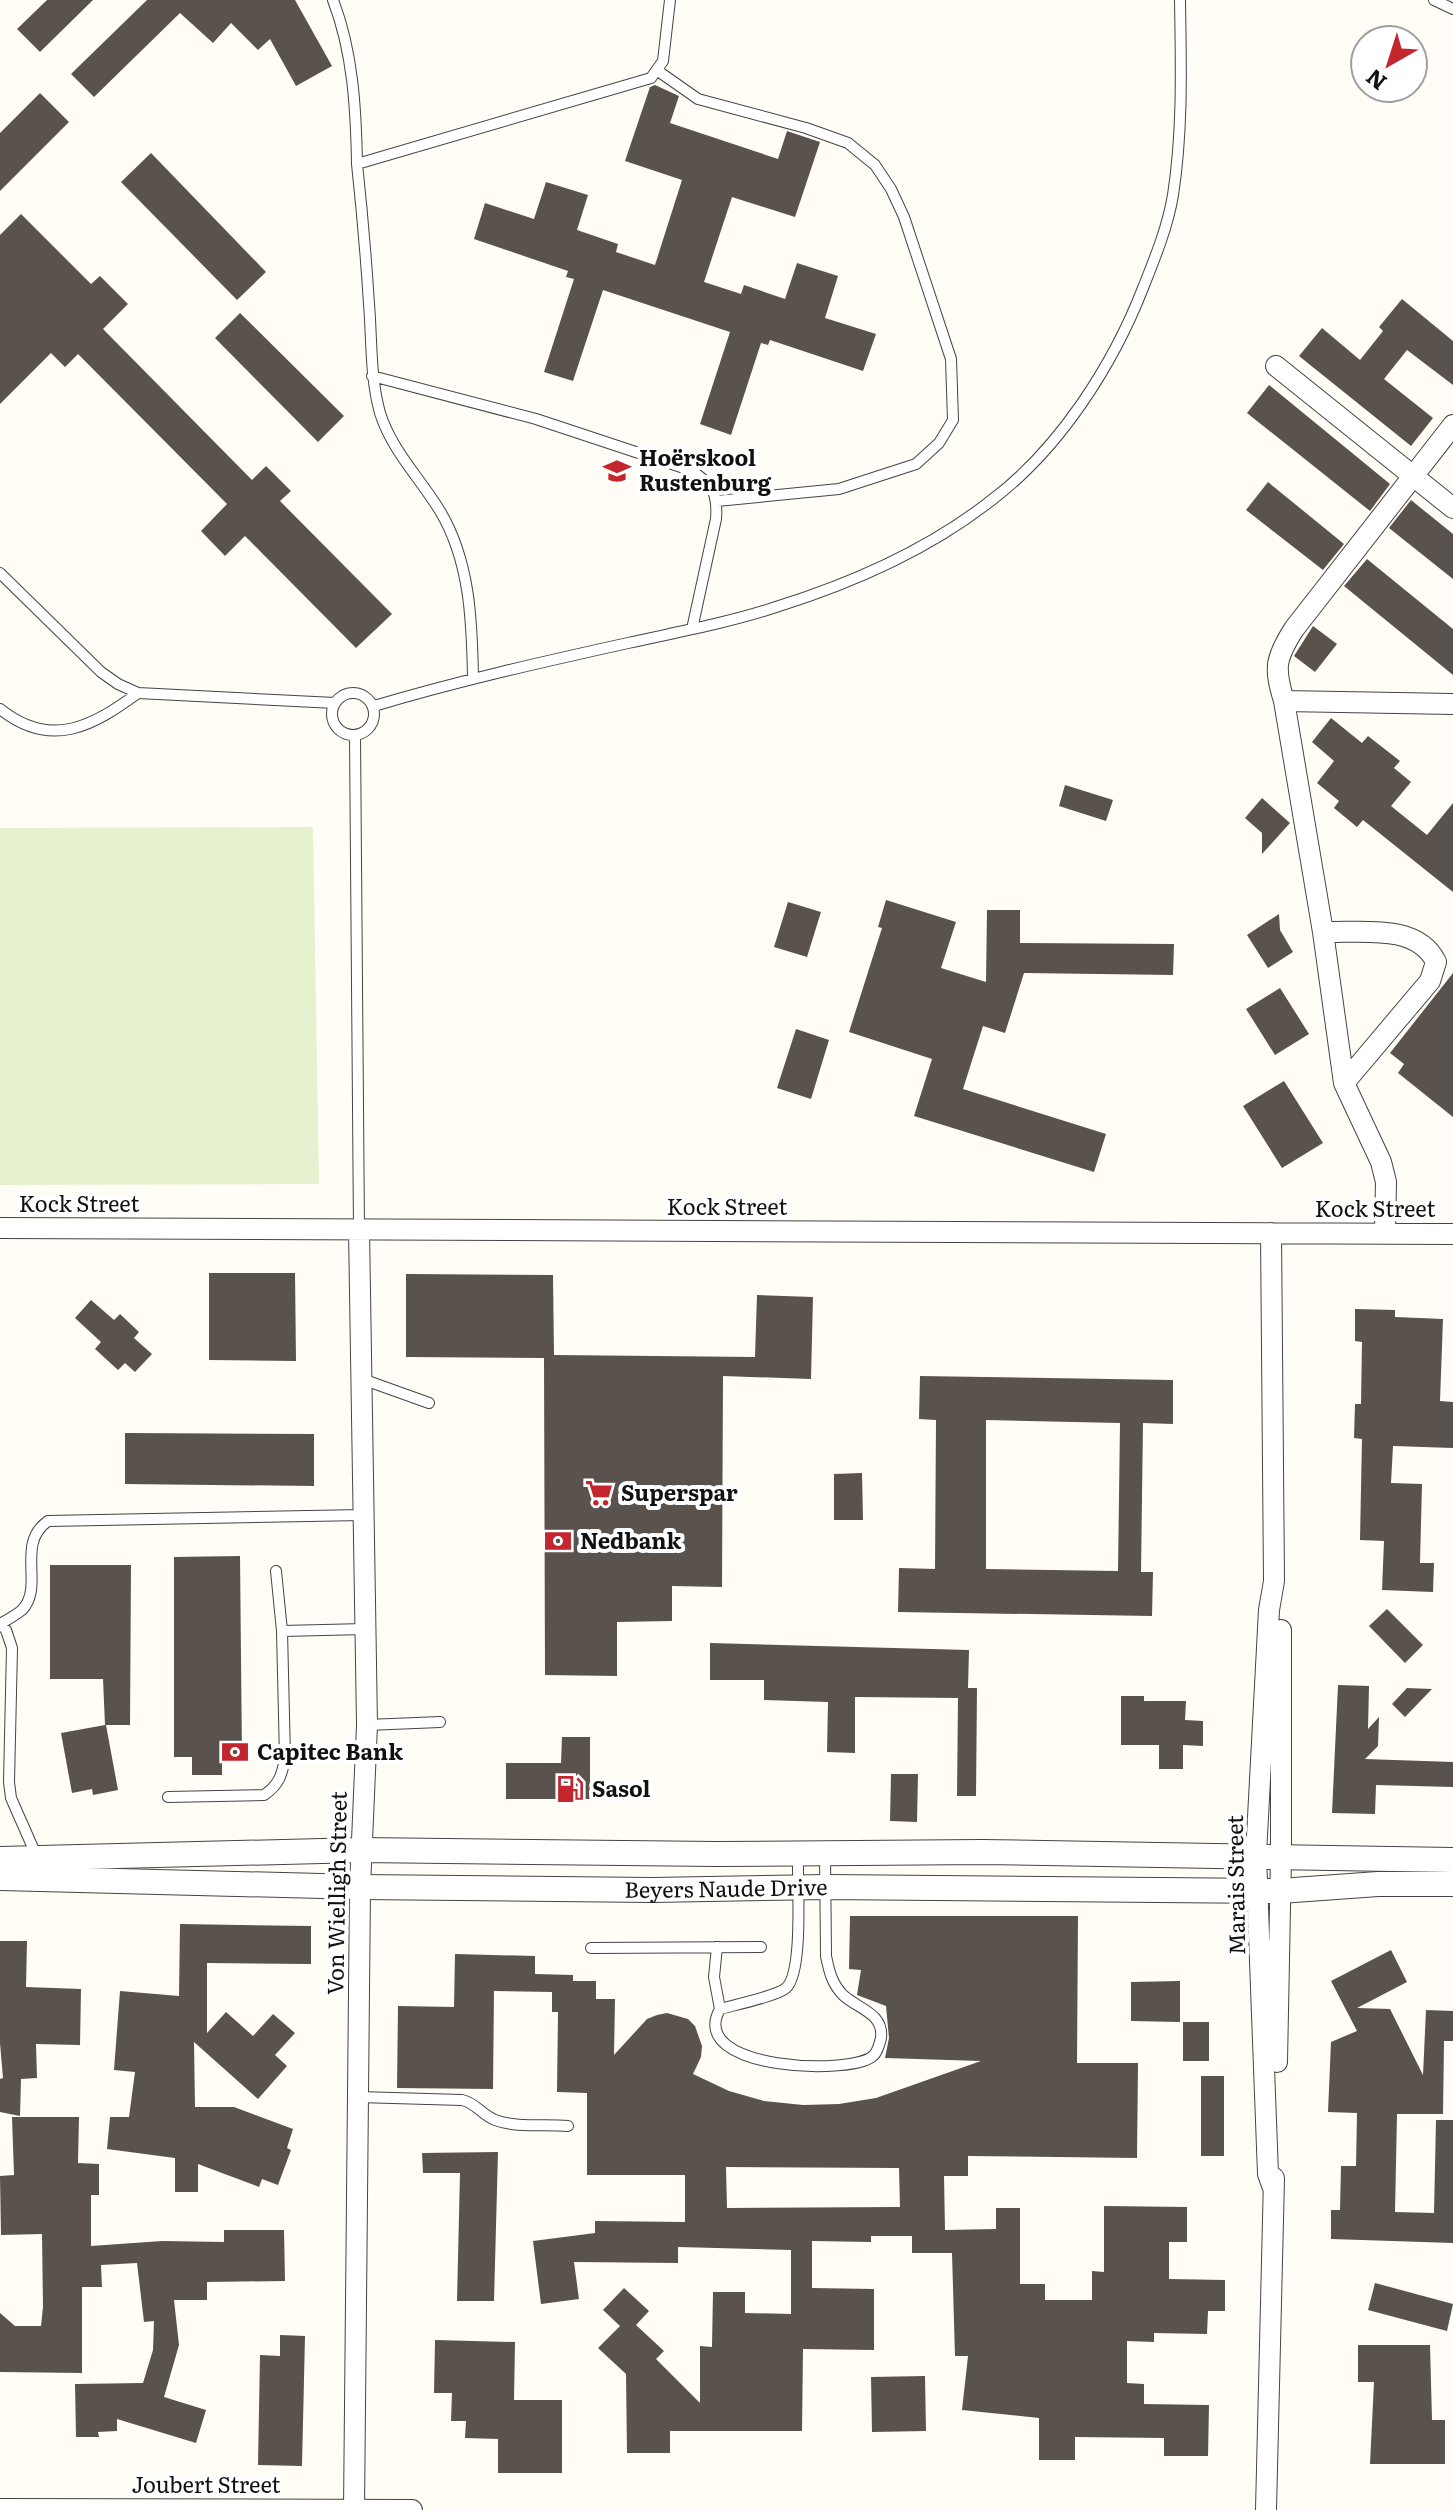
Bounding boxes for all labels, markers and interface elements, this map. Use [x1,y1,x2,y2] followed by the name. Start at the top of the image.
[1349,24,1429,104] north arrow
[1358,62,1393,99] text: N
[639,440,772,498] place label: Hoërskool Rustenburg
[602,456,632,486] school or university icon: Hoërskool Rustenburg
[19,1186,139,1219] street label: Kock Street
[667,1189,787,1222] street label: Kock Street
[1315,1191,1435,1224] street label: Kock Street
[621,1475,738,1508] place label: Superspar
[584,1478,614,1508] supermarket icon: Superspar
[580,1523,682,1556] place label: Nedbank
[543,1526,573,1556] bank icon: Nedbank
[257,1734,403,1767] place label: Capitec Bank
[220,1737,250,1767] bank icon: Capitec Bank
[592,1771,651,1804] place label: Sasol
[555,1774,585,1804] fuel station icon: Sasol
[317,1791,354,1995] street label: Von Wielligh Street
[1217,1815,1252,1955] street label: Marais Street
[624,1869,828,1905] street label: Beyers Naude Drive
[132,2467,281,2500] street label: Joubert Street

